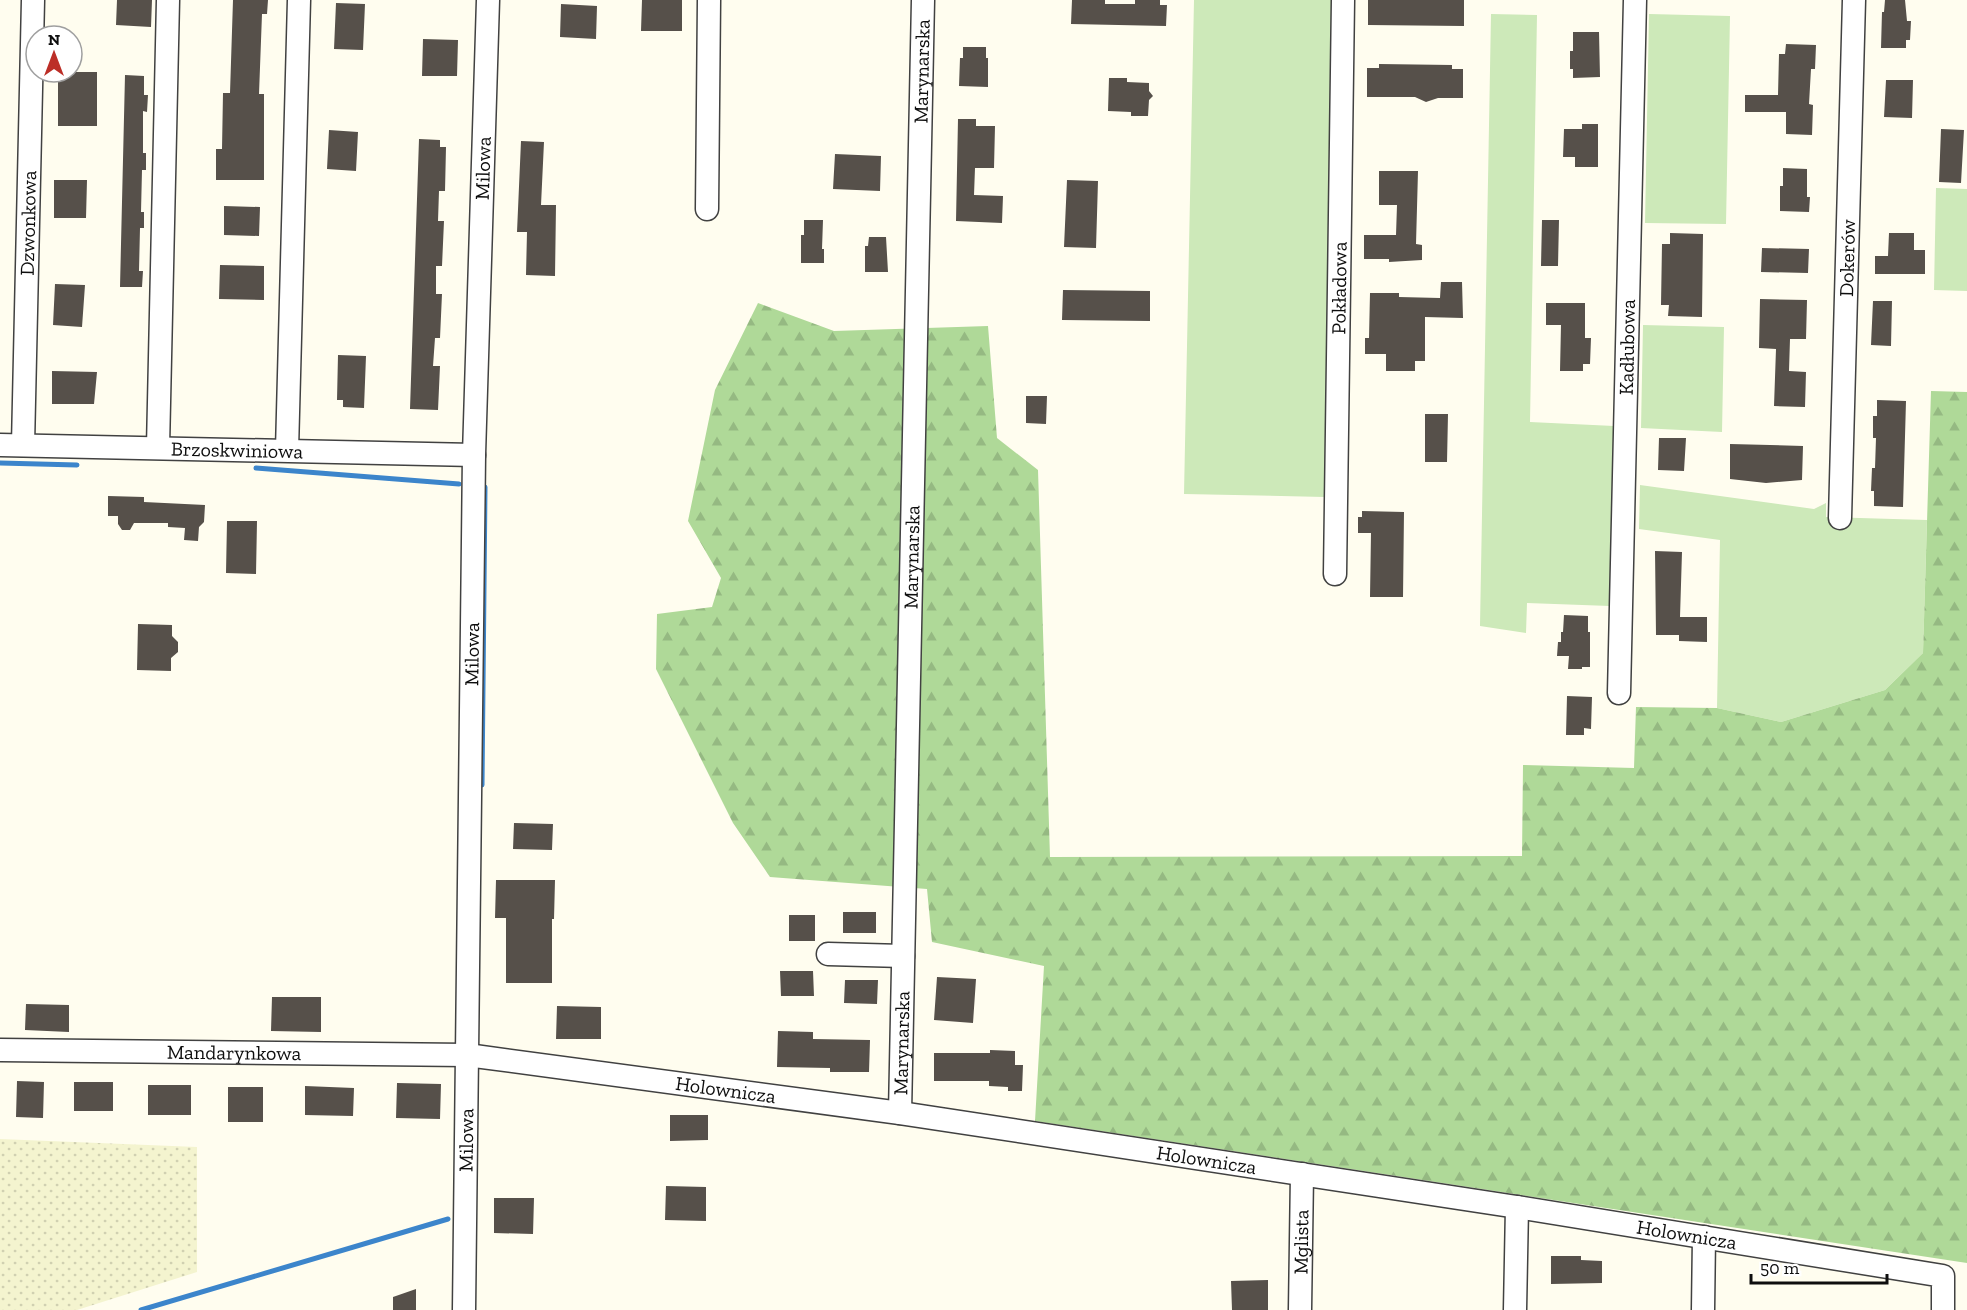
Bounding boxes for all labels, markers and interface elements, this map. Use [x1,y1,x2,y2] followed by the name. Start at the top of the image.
[908,19,935,124] street label: Marynarska
[24,24,84,84] north arrow
[48,30,60,49] text: N
[470,136,496,200] street label: Milowa
[15,170,41,276] street label: Dzwonkowa
[1834,218,1860,297] street label: Dokerów
[1326,241,1352,335] street label: Pokładowa
[1614,299,1640,395] street label: Kadłubowa
[171,437,304,463] street label: Brzoskwiniowa
[898,504,925,609] street label: Marynarska
[459,622,484,686] street label: Milowa
[888,990,915,1095] street label: Marynarska
[167,1040,302,1065] street label: Mandarynkowa
[674,1071,778,1108] street label: Holownicza
[454,1108,478,1172] street label: Milowa
[1155,1140,1259,1179] street label: Holownicza
[1289,1209,1313,1275] street label: Mglista
[1635,1215,1739,1254] street label: Holownicza
[1751,1247,1888,1285] scale bar
[1760,1257,1800,1279] text: 50 m

